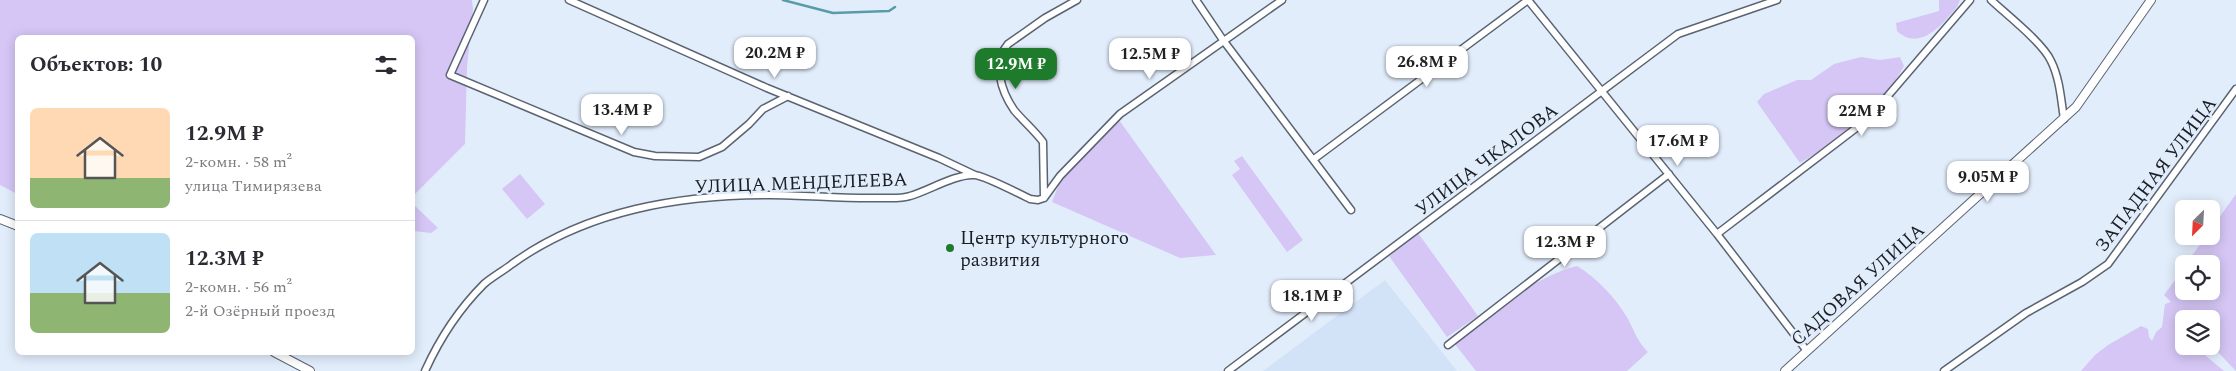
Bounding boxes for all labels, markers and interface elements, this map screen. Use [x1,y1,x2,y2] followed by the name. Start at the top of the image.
[729,36,821,79] pin: 20.2M ₽
[1104,38,1196,80] pin: 12.5M ₽
[745,41,805,65] text: 20.2M ₽
[1120,42,1180,66] text: 12.5M ₽
[1381,46,1473,88] pin: 26.8M ₽
[970,48,1062,90] pin: 12.9M ₽
[30,49,162,81] text: Объектов: 10
[1397,50,1457,74] text: 26.8M ₽
[372,51,400,79] icon: filters
[986,52,1046,76] text: 12.9M ₽
[2088,91,2224,259] street label: ЗАПАДНАЯ УЛИЦА
[576,94,668,136] pin: 13.4M ₽
[1827,94,1897,137] pin: 22M ₽
[1409,97,1565,224] street label: УЛИЦА ЧКАЛОВА
[592,98,652,122] text: 13.4M ₽
[1839,99,1885,123] text: 22M ₽
[185,118,264,150] text: 12.9M ₽
[1632,124,1724,167] pin: 17.6M ₽
[70,128,130,188] icon: home
[1648,129,1708,153] text: 17.6M ₽
[185,150,292,174] text: 2-комн. · 58 m²
[1942,160,2034,203] pin: 9.05M ₽
[694,165,908,202] street label: УЛИЦА МЕНДЕЛЕЕВА
[1958,165,2018,189] text: 9.05M ₽
[185,174,322,198] text: улица Тимирязева
[2175,200,2220,245] north arrow
[2175,200,2220,355] map controls
[1784,217,1932,354] street label: САДОВАЯ УЛИЦА
[960,224,1129,275] place label: Центр культурного развития
[1519,226,1611,268] pin: 12.3M ₽
[1535,230,1595,254] text: 12.3M ₽
[944,242,956,254] marker: Центр культурного развития
[185,243,264,275] text: 12.3M ₽
[70,253,130,313] icon: home
[2175,255,2220,300] button: locate
[185,275,292,299] text: 2-комн. · 56 m²
[1266,280,1358,322] pin: 18.1M ₽
[1282,284,1342,308] text: 18.1M ₽
[185,299,335,323] text: 2-й Озёрный проезд
[2175,310,2220,355] button: layers

